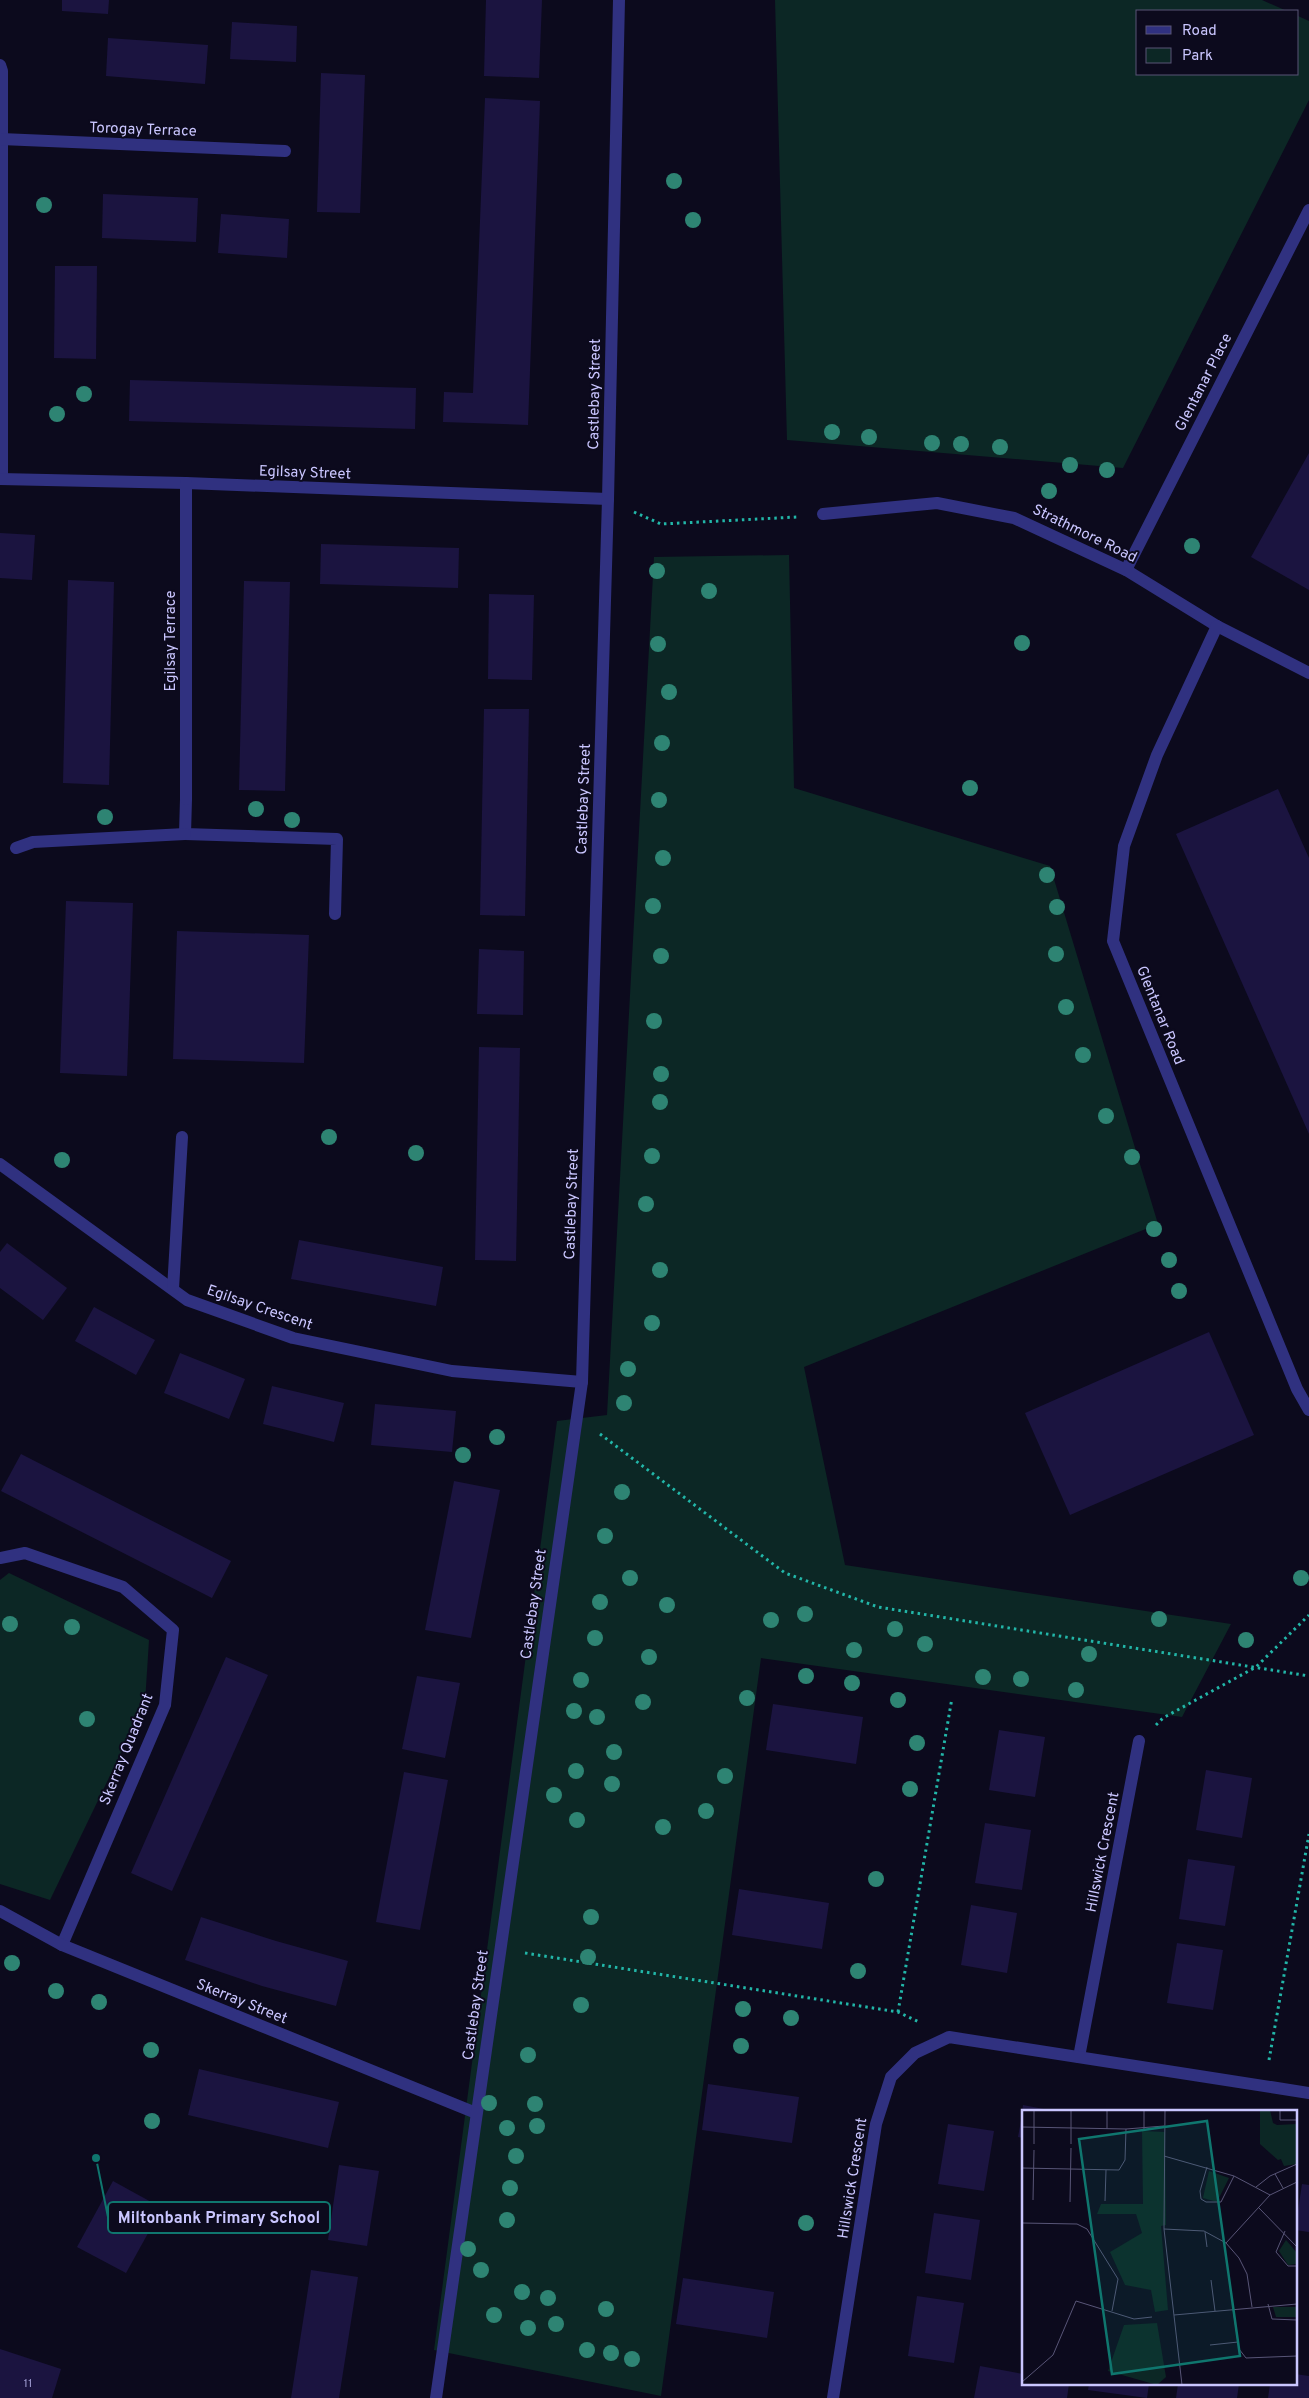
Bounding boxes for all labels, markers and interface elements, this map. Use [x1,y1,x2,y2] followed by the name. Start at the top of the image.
[1136,10,1299,75] legend
[1182,22,1217,41] text: Road
[1182,47,1213,66] text: Park
[89,119,197,142] street label: Torogay Terrace
[1171,330,1237,435] street label: Glentanar Place
[585,338,606,450] street label: Castlebay Street
[259,462,351,485] street label: Egilsay Street
[1029,501,1140,568] street label: Strathmore Road
[162,591,181,691] street label: Egilsay Terrace
[573,743,596,855] street label: Castlebay Street
[1131,963,1188,1068] street label: Glentanar Road
[561,1148,584,1260] street label: Castlebay Street
[204,1281,315,1335] street label: Egilsay Crescent
[517,1548,552,1661] street label: Castlebay Street
[96,1691,158,1808] street label: Skerray Quadrant
[1082,1790,1124,1914] street label: Hillswick Crescent
[459,1949,494,2062] street label: Castlebay Street
[193,1975,290,2029] street label: Skerray Street
[1022,2110,1296,2386] inset map
[835,2116,872,2240] street label: Hillswick Crescent
[108,2202,330,2233] callout: Miltonbank Primary School
[118,2209,320,2229] text: Miltonbank Primary School
[24,2376,32,2392] house number: 11

